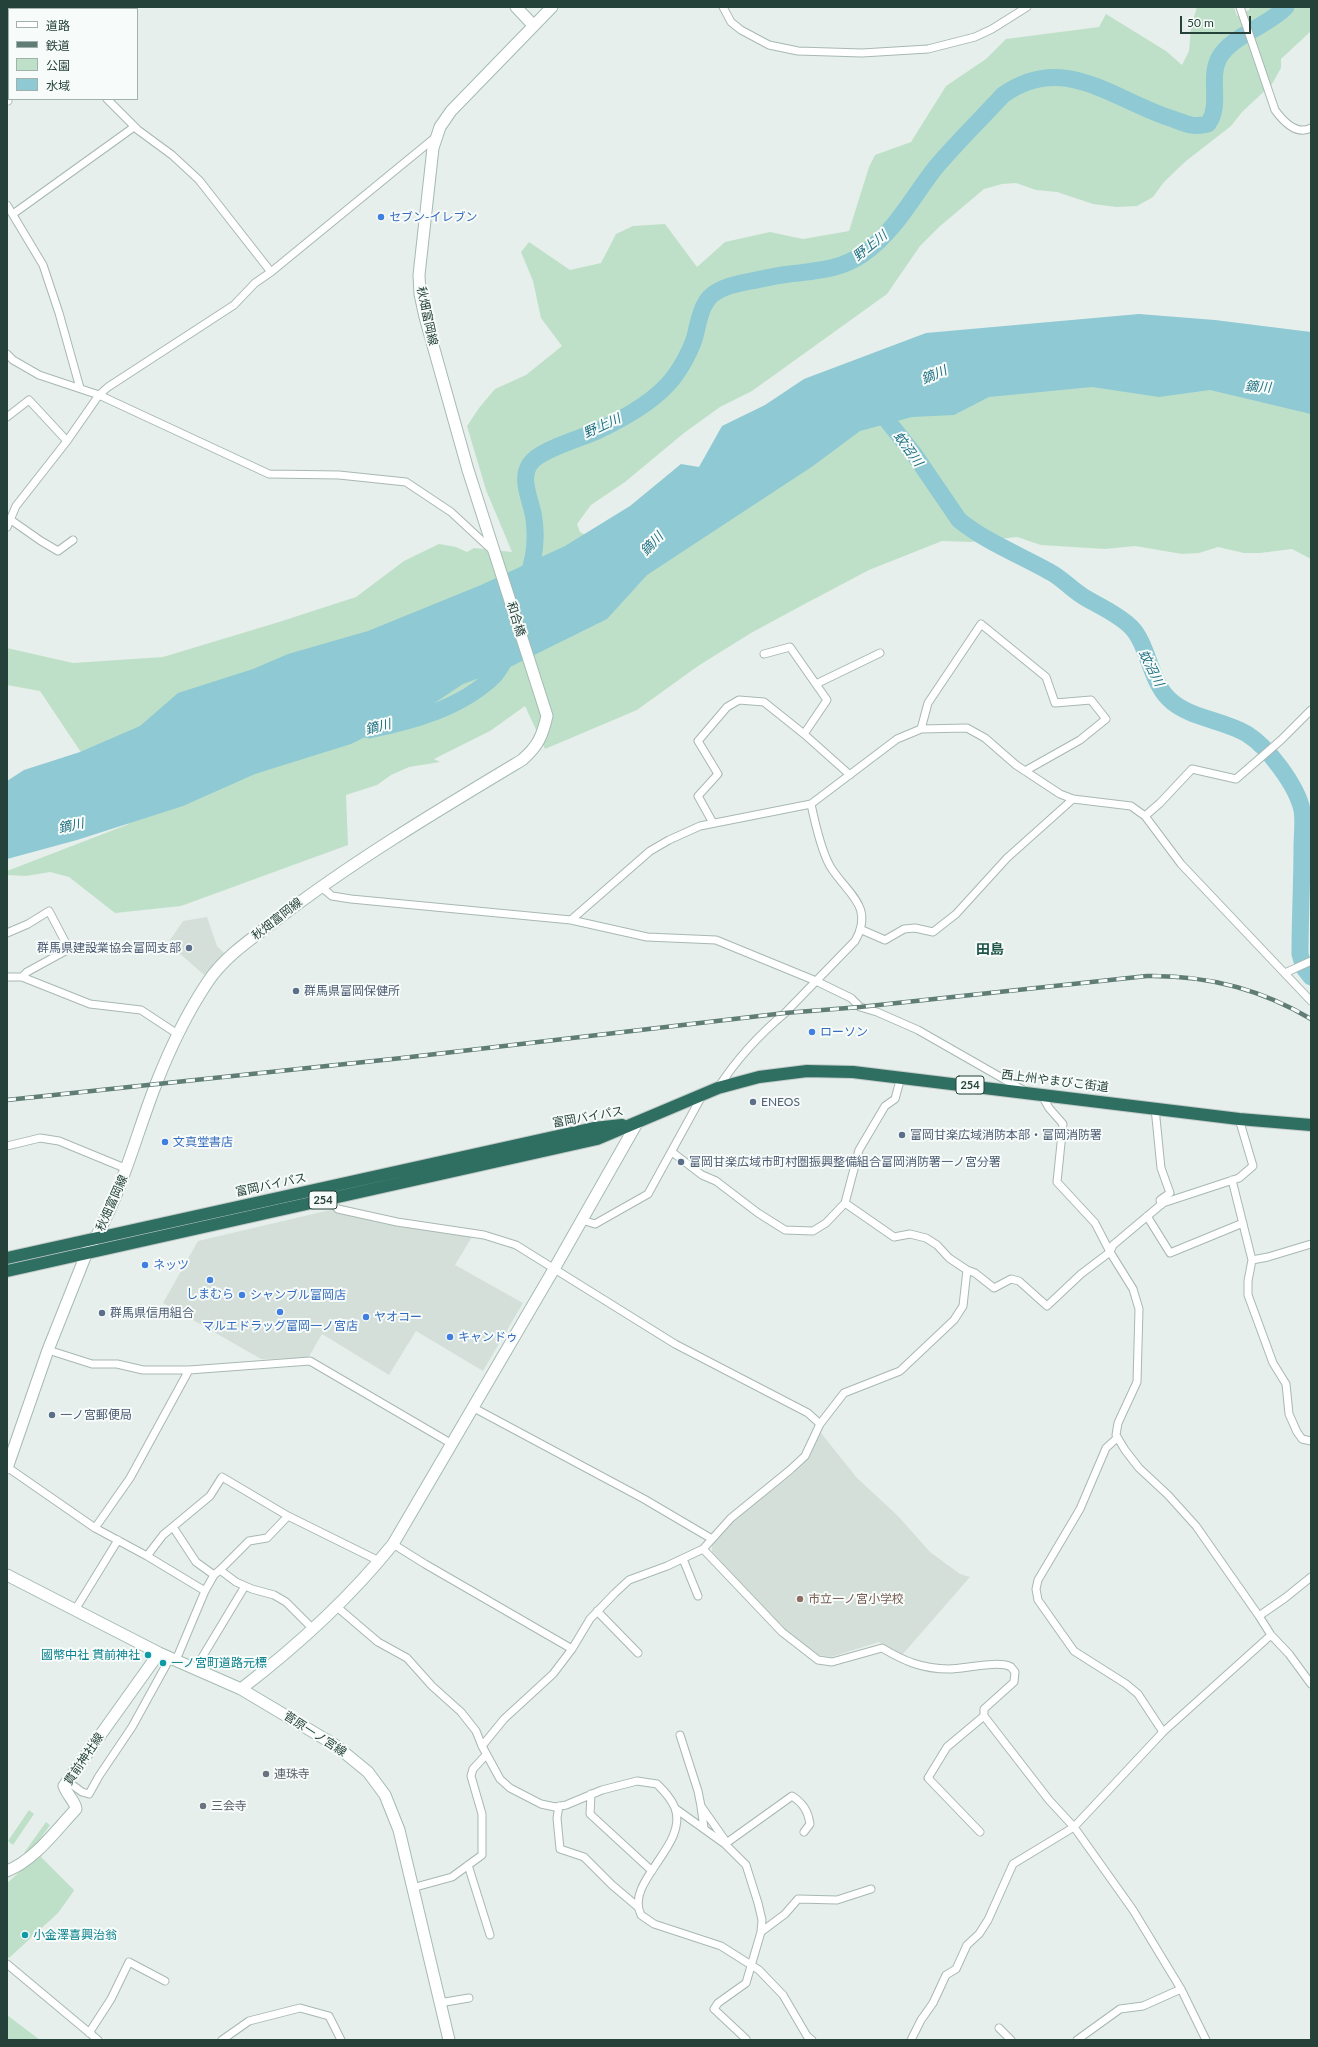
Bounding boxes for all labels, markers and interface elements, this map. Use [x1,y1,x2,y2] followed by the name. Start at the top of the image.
[8,8,138,100] legend
[1182,8,1253,34] scale bar
[1187,15,1214,30] text: 50 m
[46,18,70,33] text: 道路
[46,38,70,53] text: 鉄道
[46,58,70,73] text: 公園
[46,78,70,93] text: 水域
[389,210,477,224] place label: セブン-イレブン
[376,212,386,222] marker: セブン-イレブン
[850,228,890,264] water label: 野上川
[414,285,440,347] street label: 秋畑富岡線
[919,363,949,387] water label: 鏑川
[1245,379,1271,395] water label: 鏑川
[581,411,623,441] water label: 野上川
[890,429,926,469] water label: 蚊沼川
[637,529,667,559] water label: 鏑川
[504,600,528,638] street label: 和合橋
[1135,647,1167,689] water label: 蚊沼川
[363,716,393,738] water label: 鏑川
[57,816,85,836] water label: 鏑川
[249,895,305,943] street label: 秋畑富岡線
[37,941,181,955] place label: 群馬県建設業協会富岡支部
[976,941,1004,957] district label: 田島
[184,943,194,953] marker: 群馬県建設業協会富岡支部
[304,984,400,998] place label: 群馬県富岡保健所
[291,986,301,996] marker: 群馬県富岡保健所
[820,1025,868,1039] place label: ローソン
[807,1027,817,1037] marker: ローソン
[1001,1067,1109,1095] street label: 西上州やまびこ街道
[956,1076,984,1094] road number: 254
[761,1095,800,1109] place label: ENEOS
[748,1097,758,1107] marker: ENEOS
[551,1104,625,1130] street label: 富岡バイパス
[910,1128,1102,1142] place label: 富岡甘楽広域消防本部・富岡消防署
[897,1130,907,1140] marker: 富岡甘楽広域消防本部・富岡消防署
[173,1135,233,1149] place label: 文真堂書店
[160,1137,170,1147] marker: 文真堂書店
[689,1155,1001,1169] place label: 富岡甘楽広域市町村圏振興整備組合富岡消防署一ノ宮分署
[676,1157,686,1167] marker: 富岡甘楽広域市町村圏振興整備組合富岡消防署一ノ宮分署
[234,1170,308,1200] street label: 富岡バイパス
[93,1173,131,1233] street label: 秋畑富岡線
[309,1191,337,1209] road number: 254
[153,1258,189,1272] place label: ネッツ
[140,1260,150,1270] marker: ネッツ
[205,1275,215,1285] marker: しまむら
[186,1287,234,1301] place label: しまむら
[250,1288,346,1302] place label: シャンブル富岡店
[237,1290,247,1300] marker: シャンブル富岡店
[110,1306,194,1320] place label: 群馬県信用組合
[275,1307,285,1317] marker: マルエドラッグ富岡一ノ宮店
[97,1308,107,1318] marker: 群馬県信用組合
[374,1310,422,1324] place label: ヤオコー
[361,1312,371,1322] marker: ヤオコー
[202,1319,358,1333] place label: マルエドラッグ富岡一ノ宮店
[458,1330,518,1344] place label: キャンドゥ
[445,1332,455,1342] marker: キャンドゥ
[60,1408,132,1422] place label: 一ノ宮郵便局
[47,1410,57,1420] marker: 一ノ宮郵便局
[808,1592,904,1606] place label: 市立一ノ宮小学校
[795,1594,805,1604] marker: 市立一ノ宮小学校
[41,1648,140,1662] place label: 國幣中社 貫前神社
[143,1650,153,1660] marker: 國幣中社 貫前神社
[171,1656,267,1670] place label: 一ノ宮町道路元標
[158,1658,168,1668] marker: 一ノ宮町道路元標
[281,1708,349,1760] street label: 菅原一ノ宮線
[61,1730,107,1788] street label: 貫前神社線
[274,1767,310,1781] place label: 連珠寺
[261,1769,271,1779] marker: 連珠寺
[211,1799,247,1813] place label: 三会寺
[198,1801,208,1811] marker: 三会寺
[33,1928,117,1942] place label: 小金澤喜興治翁
[20,1930,30,1940] marker: 小金澤喜興治翁

